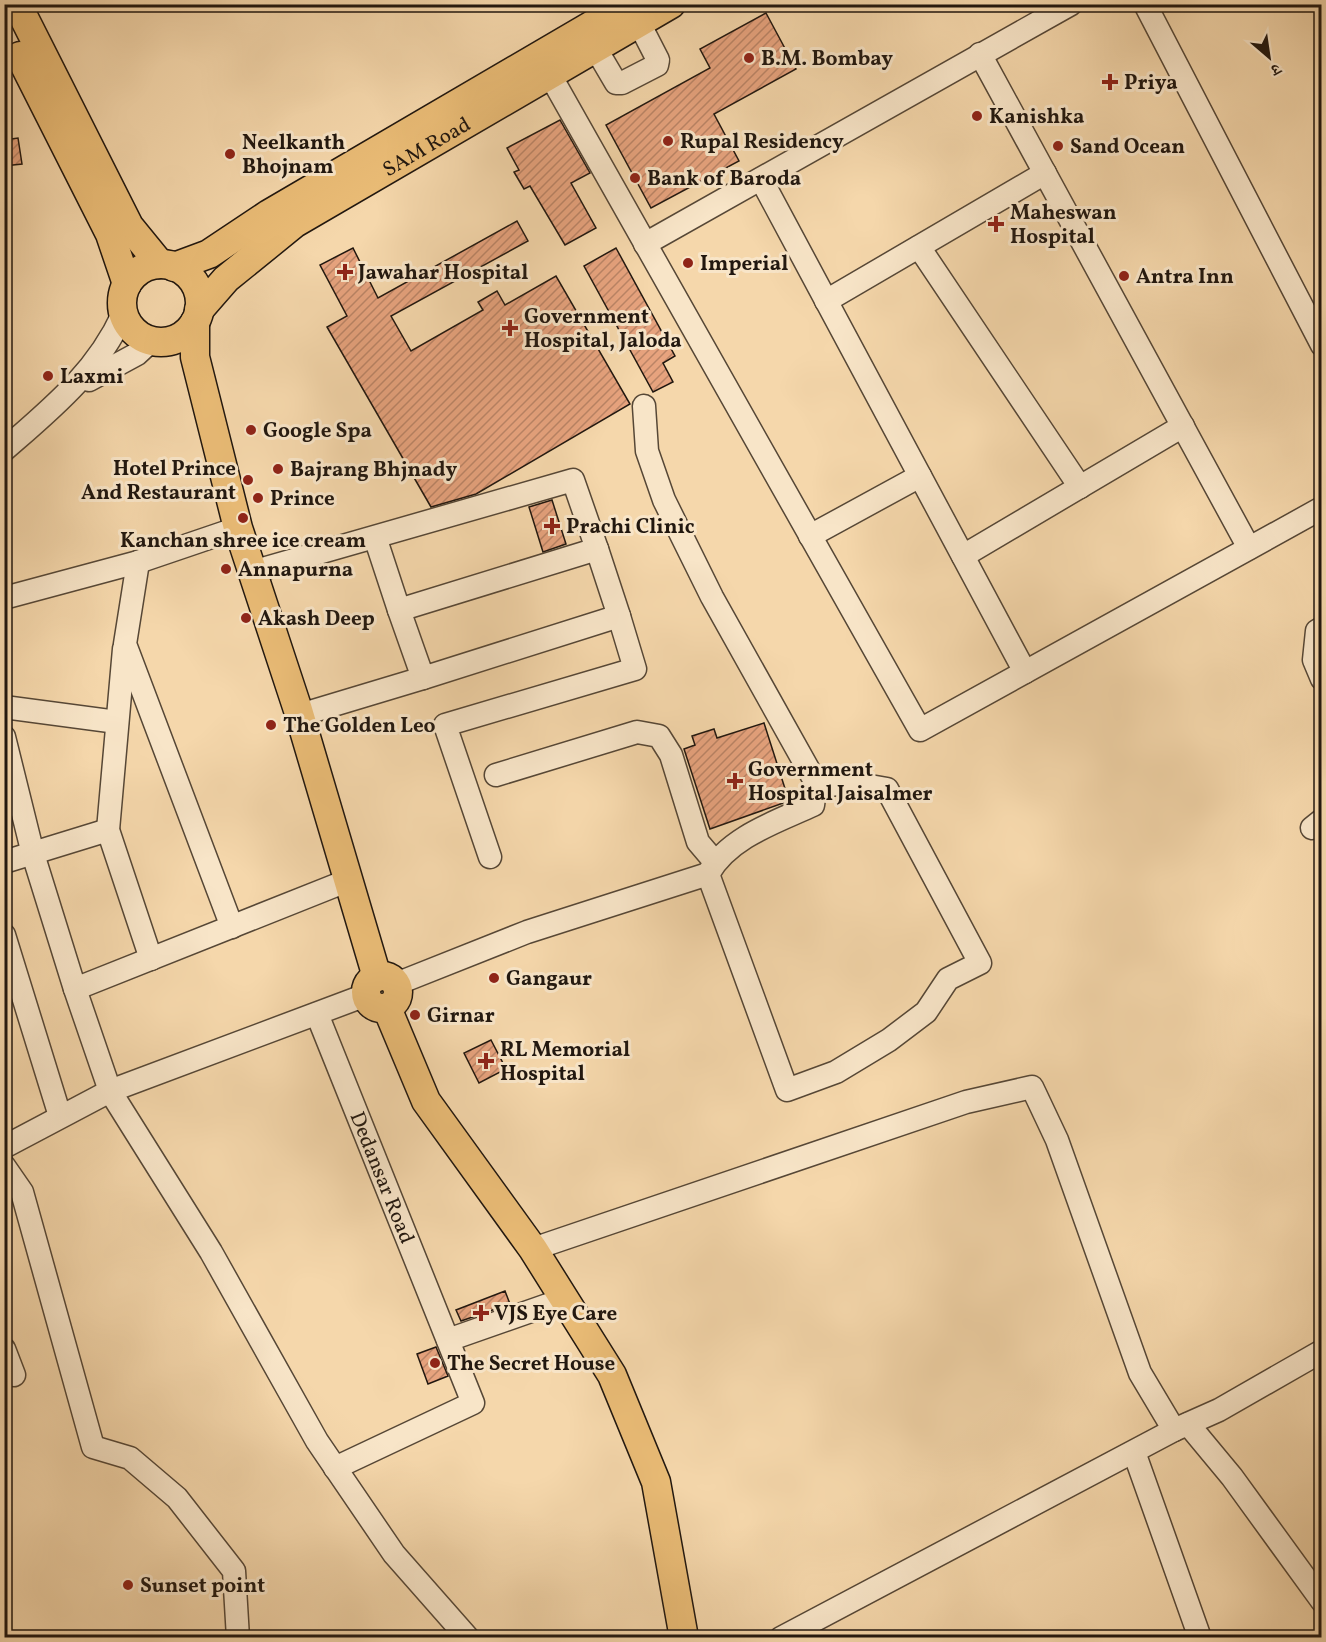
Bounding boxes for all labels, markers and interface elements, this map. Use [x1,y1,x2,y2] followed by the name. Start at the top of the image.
[1239,27,1299,87] north arrow
[761,45,893,74] place label: B.M. Bombay
[742,51,756,65] marker: B.M. Bombay
[1265,56,1285,81] text: उ
[1124,69,1178,98] place label: Priya
[1101,73,1119,91] marker: Priya
[989,103,1085,132] place label: Kanishka
[970,109,984,123] marker: Kanishka
[378,111,477,185] street label: SAM Road
[680,128,844,157] place label: Rupal Residency
[242,129,346,182] place label: Neelkanth Bhojnam
[1070,133,1185,162] place label: Sand Ocean
[661,134,675,148] marker: Rupal Residency
[1051,139,1065,153] marker: Sand Ocean
[223,147,237,161] marker: Neelkanth Bhojnam
[647,165,801,194] place label: Bank of Baroda
[628,171,642,185] marker: Bank of Baroda
[1010,199,1117,252] place label: Maheswan Hospital
[987,215,1005,233] marker: Maheswan Hospital
[700,250,788,279] place label: Imperial
[681,256,695,270] marker: Imperial
[357,259,528,288] place label: Jawahar Hospital
[336,263,354,281] marker: Jawahar Hospital
[1136,263,1234,292] place label: Antra Inn
[1117,269,1131,283] marker: Antra Inn
[524,303,682,356] place label: Government Hospital, Jaloda
[501,319,519,337] marker: Government Hospital, Jaloda
[60,363,124,392] place label: Laxmi
[41,369,55,383] marker: Laxmi
[263,417,372,446] place label: Google Spa
[244,423,258,437] marker: Google Spa
[81,455,236,508] place label: Hotel Prince And Restaurant
[290,456,457,485] place label: Bajrang Bhjnady
[271,462,285,476] marker: Bajrang Bhjnady
[241,473,255,487] marker: Hotel Prince And Restaurant
[270,485,335,514] place label: Prince
[251,491,265,505] marker: Prince
[236,511,250,525] marker: Kanchan shree ice cream
[566,513,695,542] place label: Prachi Clinic
[543,517,561,535] marker: Prachi Clinic
[120,527,366,556] place label: Kanchan shree ice cream
[238,556,353,585] place label: Annapurna
[219,562,233,576] marker: Annapurna
[258,605,375,634] place label: Akash Deep
[239,611,253,625] marker: Akash Deep
[283,712,436,741] place label: The Golden Leo
[264,718,278,732] marker: The Golden Leo
[748,756,933,809] place label: Government Hospital Jaisalmer
[726,772,744,790] marker: Government Hospital Jaisalmer
[506,965,592,994] place label: Gangaur
[487,971,501,985] marker: Gangaur
[427,1002,495,1031] place label: Girnar
[408,1008,422,1022] marker: Girnar
[500,1036,630,1089] place label: RL Memorial Hospital
[477,1052,495,1070] marker: RL Memorial Hospital
[342,1107,421,1248] street label: Dedansar Road
[494,1300,617,1329] place label: VJS Eye Care
[472,1304,490,1322] marker: VJS Eye Care
[447,1350,615,1379] place label: The Secret House
[428,1356,442,1370] marker: The Secret House
[140,1572,265,1601] place label: Sunset point
[121,1578,135,1592] marker: Sunset point

